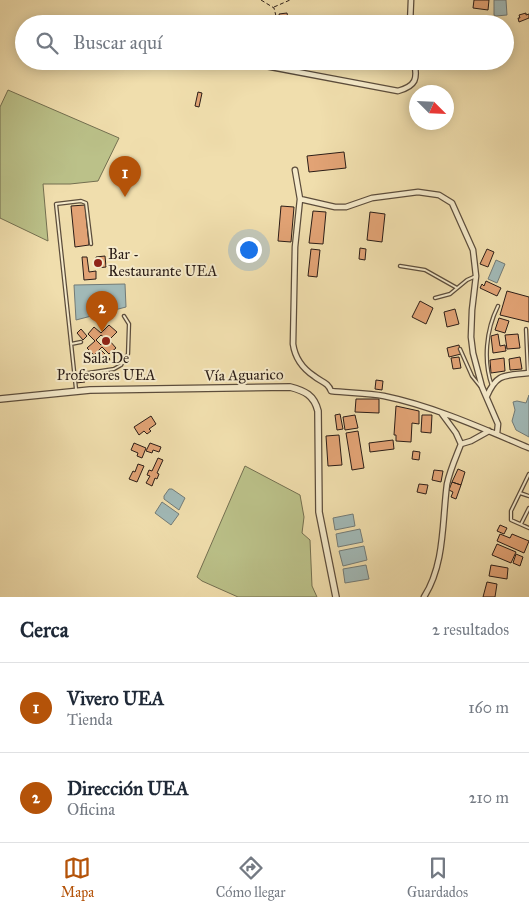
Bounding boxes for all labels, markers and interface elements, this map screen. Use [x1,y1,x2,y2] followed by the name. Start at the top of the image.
[15,15,514,70] search box
[33,29,61,57] icon: search
[73,31,162,54] text: Buscar aquí
[409,85,454,130] north arrow
[109,156,141,197] pin: 1
[236,237,262,263] your location
[108,245,217,280] place label: Bar - Restaurante UEA
[92,257,104,269] marker: Bar - Restaurante UEA
[86,291,118,332] pin: 2
[100,335,112,347] marker: Sala De Profesores UEA
[56,349,156,384] place label: Sala De Profesores UEA
[203,365,284,385] street label: Vía Aguarico
[20,617,69,643] text: Cerca
[432,620,509,639] text: 2 resultados
[67,687,164,710] text: Vivero UEA
[33,698,39,717] text: 1
[468,698,509,717] text: 160 m
[67,710,112,729] text: Tienda
[67,777,189,800] text: Dirección UEA
[32,788,40,807] text: 2
[469,788,509,807] text: 210 m
[67,800,115,819] text: Oficina
[61,854,94,901] tab: Mapa
[216,854,285,901] tab: Cómo llegar
[407,854,468,901] tab: Guardados

